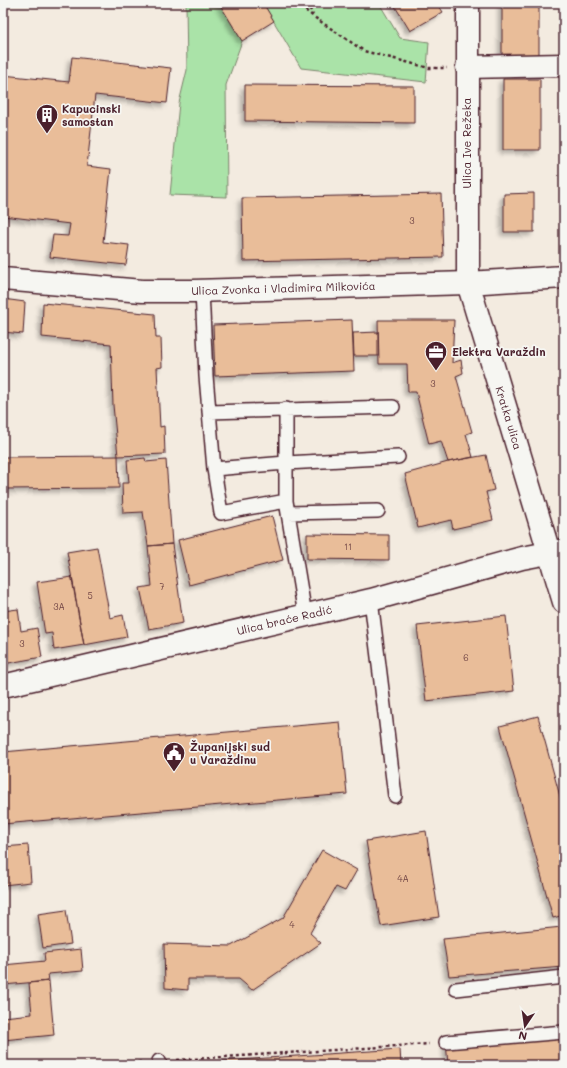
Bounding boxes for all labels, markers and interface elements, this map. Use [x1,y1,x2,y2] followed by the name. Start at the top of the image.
[459,97,474,188] street label: Ulica Ive Režeka
[62,101,121,129] place label: Kapucinski samostan
[34,102,60,135] building icon: Kapucinski samostan
[409,215,415,226] house number: 3
[191,278,376,298] street label: Ulica Zvonka i Vladimira Milkovića
[423,339,449,372] office icon: Elektra Varaždin
[452,344,546,359] place label: Elektra Varaždin
[430,378,436,389] house number: 3
[492,384,526,452] street label: Kratka ulica
[344,541,352,552] house number: 11
[159,581,165,592] house number: 7
[87,590,93,601] house number: 5
[53,601,65,612] house number: 3A
[235,601,333,638] street label: Ulica braće Radić
[19,638,25,649] house number: 3
[463,652,469,663] house number: 6
[190,739,270,767] place label: Županijski sud u Varaždinu
[161,740,187,773] public building icon: Županijski sud u Varaždinu
[397,873,409,884] house number: 4A
[289,919,295,930] house number: 4
[505,1006,545,1046] north arrow
[517,1028,528,1044] text: N

